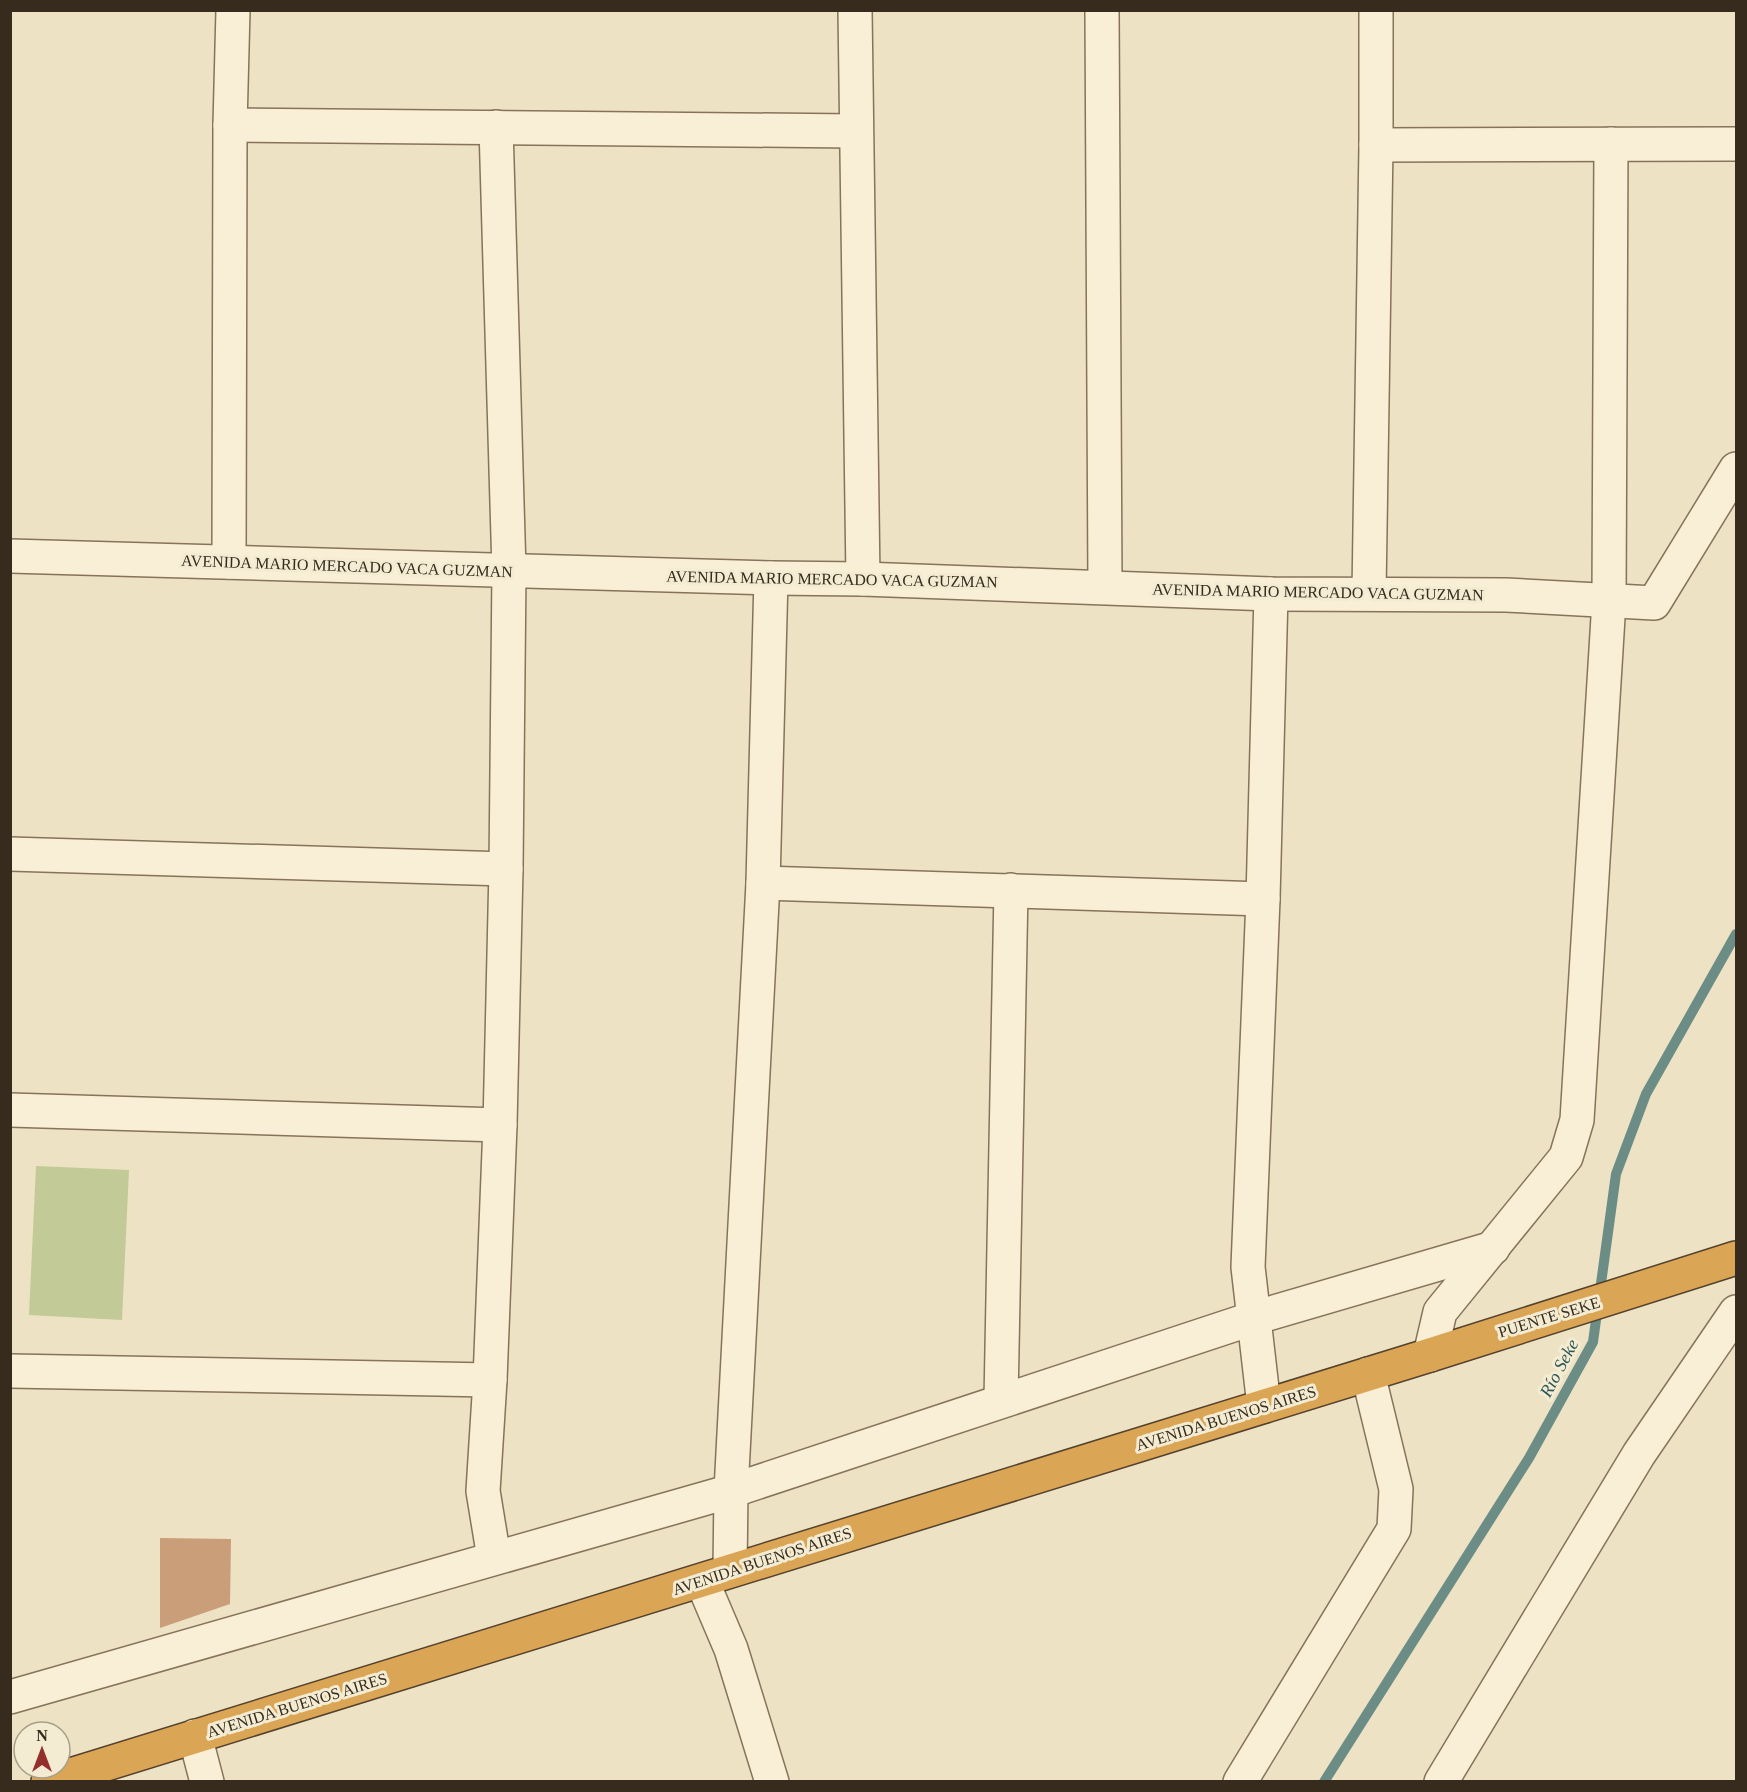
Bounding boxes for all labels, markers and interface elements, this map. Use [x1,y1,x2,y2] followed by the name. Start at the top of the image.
[181,552,513,580] street label: AVENIDA MARIO MERCADO VACA GUZMAN
[666,568,998,590] street label: AVENIDA MARIO MERCADO VACA GUZMAN
[1152,581,1484,603] street label: AVENIDA MARIO MERCADO VACA GUZMAN
[1496,1293,1602,1341] street label: PUENTE SEKE
[1535,1336,1582,1401] water label: Río Seke
[1134,1382,1318,1454] street label: AVENIDA BUENOS AIRES
[670,1524,854,1598] street label: AVENIDA BUENOS AIRES
[205,1669,389,1741] street label: AVENIDA BUENOS AIRES
[12,1720,72,1780] north arrow
[36,1727,48,1744] text: N

